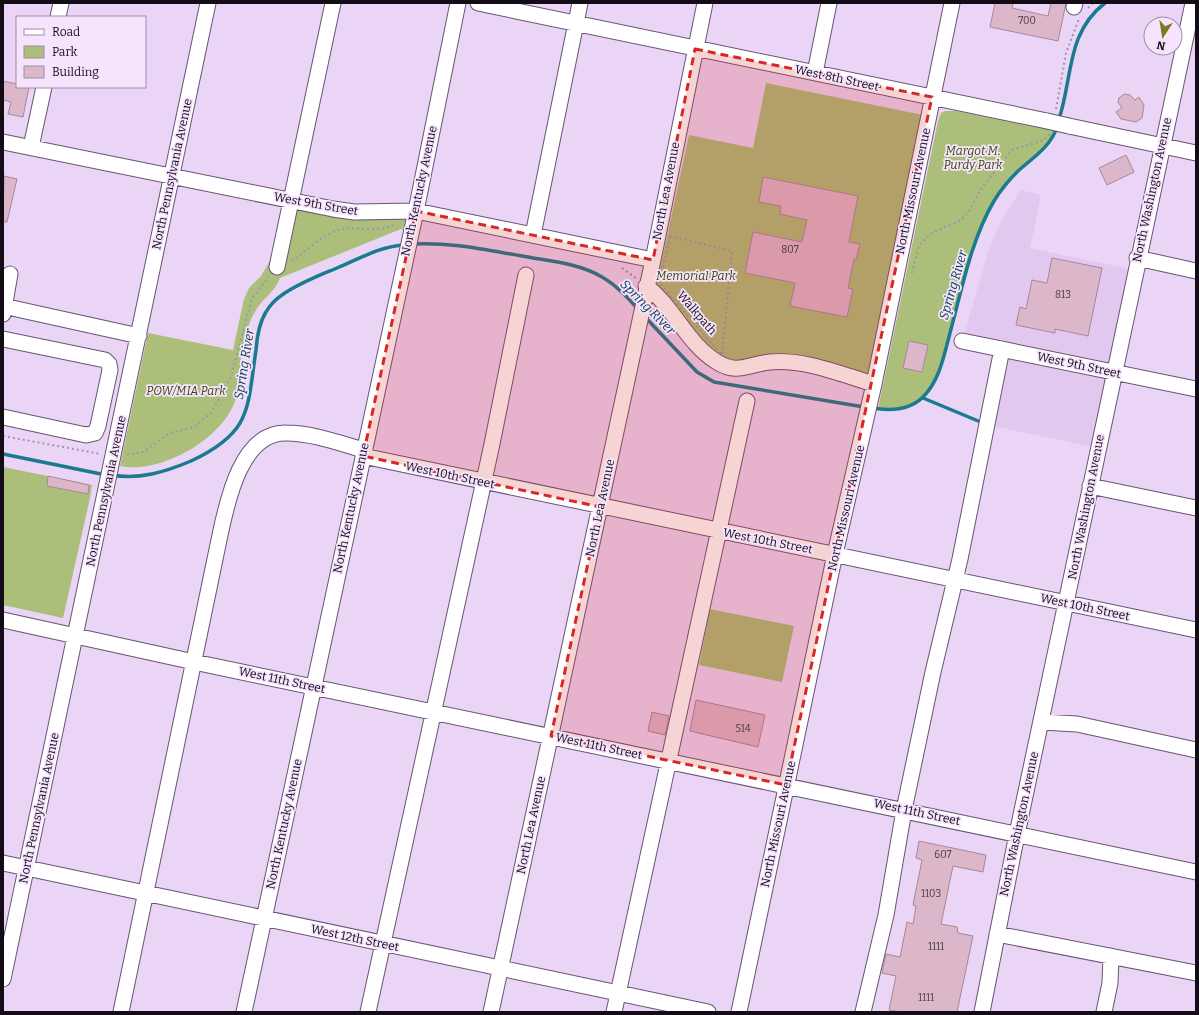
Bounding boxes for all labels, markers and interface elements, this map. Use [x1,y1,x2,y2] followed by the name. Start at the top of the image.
[1018,15,1036,27] house number: 700
[16,16,146,88] legend
[1143,16,1183,56] north arrow
[52,25,80,39] text: Road
[1155,38,1167,53] text: N
[52,45,78,59] text: Park
[794,62,881,94] street label: West 8th Street
[52,65,99,79] text: Building
[149,97,195,251] street label: North Pennsylvania Avenue
[1130,116,1174,264] street label: North Washington Avenue
[398,124,440,258] street label: North Kentucky Avenue
[893,126,933,256] street label: North Missouri Avenue
[650,141,682,241] street label: North Lea Avenue
[943,144,1003,172] park label: Margot M. Purdy Park
[273,190,360,218] street label: West 9th Street
[781,244,799,256] house number: 807
[936,248,970,321] water label: Spring River
[656,269,736,283] park label: Memorial Park
[617,276,679,338] water label: Spring River
[674,288,720,338] street label: Walkpath
[1055,289,1071,301] house number: 813
[231,327,257,400] water label: Spring River
[1036,349,1123,381] street label: West 9th Street
[146,384,226,398] park label: POW/MIA Park
[83,414,129,568] street label: North Pennsylvania Avenue
[1065,433,1107,581] street label: North Washington Avenue
[330,441,372,575] street label: North Kentucky Avenue
[825,444,867,572] street label: North Missouri Avenue
[583,458,617,558] street label: North Lea Avenue
[404,459,497,491] street label: West 10th Street
[722,525,815,557] street label: West 10th Street
[1039,591,1132,623] street label: West 10th Street
[237,664,327,696] street label: West 11th Street
[735,723,751,735] house number: 514
[554,730,644,762] street label: West 11th Street
[16,731,62,885] street label: North Pennsylvania Avenue
[997,750,1041,898] street label: North Washington Avenue
[263,757,305,891] street label: North Kentucky Avenue
[758,759,798,889] street label: North Missouri Avenue
[514,775,548,875] street label: North Lea Avenue
[872,796,962,828] street label: West 11th Street
[934,849,952,861] house number: 607
[921,888,941,900] house number: 1103
[310,922,401,954] street label: West 12th Street
[928,941,944,953] house number: 1111
[918,992,934,1004] house number: 1111

